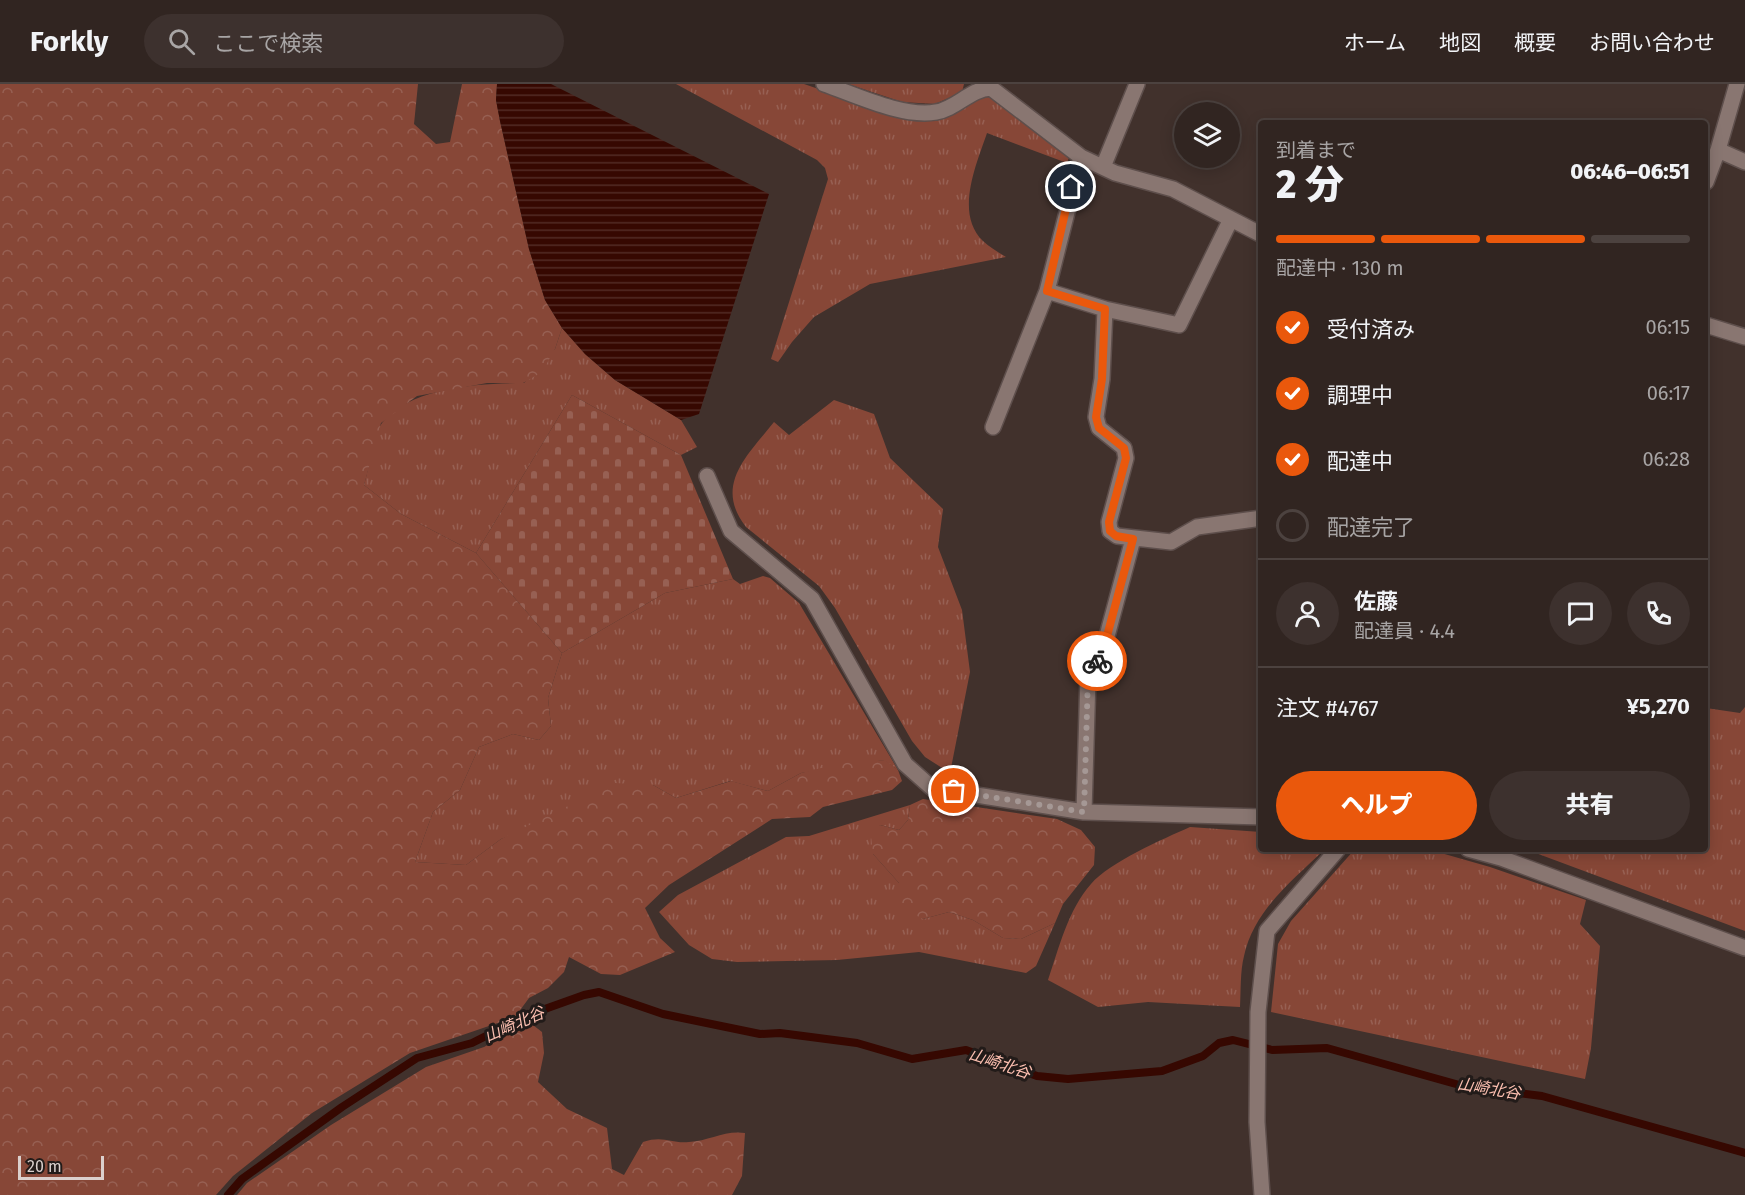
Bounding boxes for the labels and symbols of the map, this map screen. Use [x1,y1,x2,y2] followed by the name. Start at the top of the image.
[1045,161,1096,212] pin
[1067,631,1127,691] courier
[928,765,979,816] pin
[481,1002,549,1046] water label: 山崎北谷
[966,1045,1035,1083] water label: 山崎北谷
[1456,1074,1524,1103] water label: 山崎北谷
[18,1153,104,1180] scale bar

